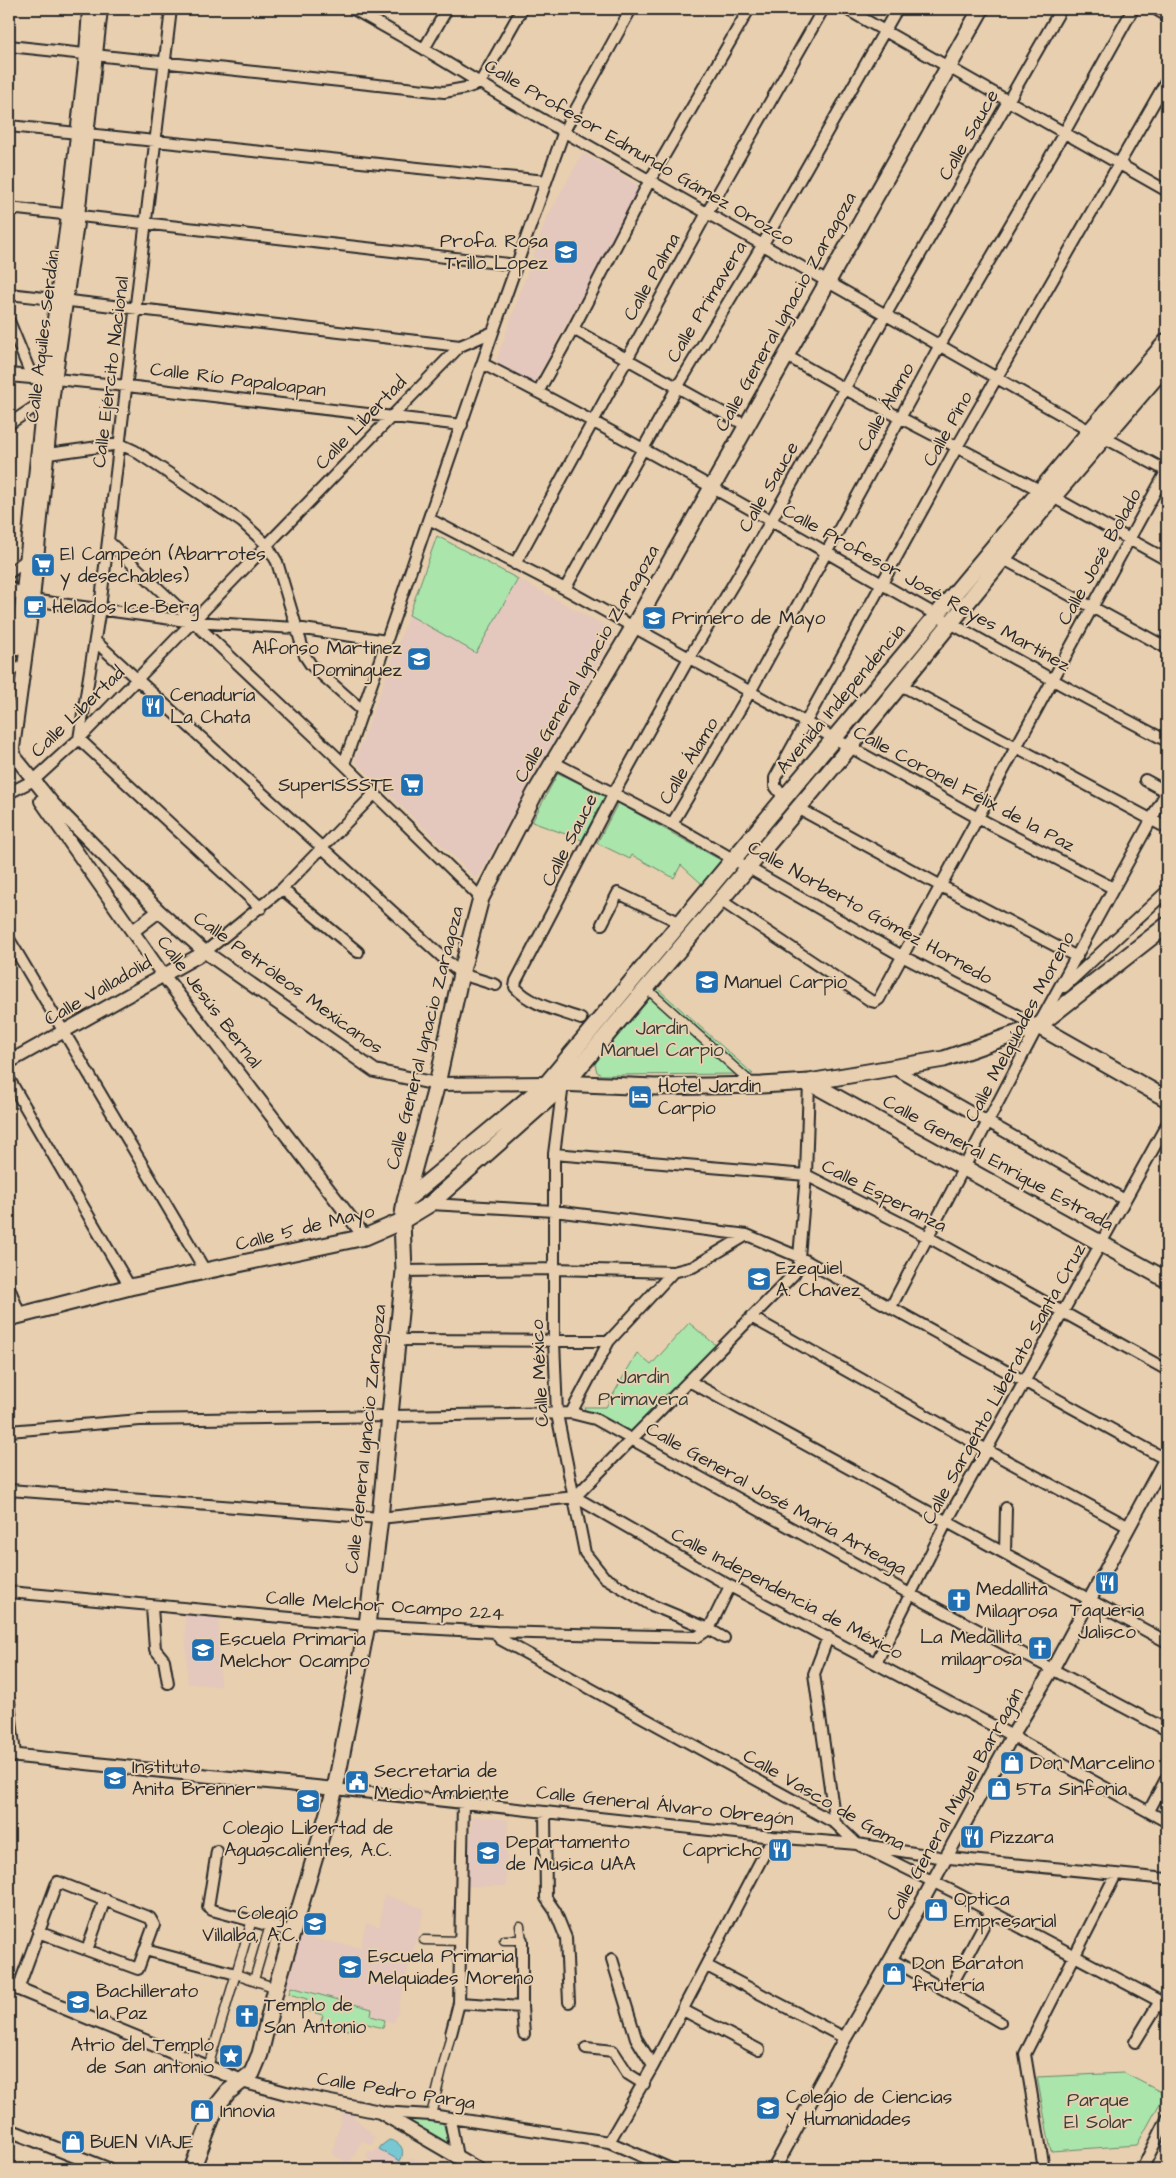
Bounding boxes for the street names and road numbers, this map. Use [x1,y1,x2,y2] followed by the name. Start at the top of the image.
[479,53,799,253] street label: Calle Profesor Edmundo Gámez Orozco
[932,85,1006,185] street label: Calle Sauce
[709,187,864,437] street label: Calle General Ignacio Zaragoza
[617,228,687,326] street label: Calle Palma
[660,236,754,368] street label: Calle Primavera
[19,248,67,424] street label: Calle Aquiles Serdán
[86,275,136,469] street label: Calle Ejército Nacional
[149,356,327,404] street label: Calle Río Papaloapan
[851,358,922,456] street label: Calle Álamo
[309,370,413,476] street label: Calle Libertad
[916,386,980,471] street label: Calle Pino
[732,437,806,537] street label: Calle Sauce
[1051,484,1149,630] street label: Calle José Bolado
[777,497,1075,680] street label: Calle Profesor José Reyes Martínez
[508,540,667,788] street label: Calle General Ignacio Zaragoza
[770,618,912,780] street label: Avenida Independencia
[25,660,131,764] street label: Calle Libertad
[652,712,726,810] street label: Calle Álamo
[848,719,1080,859] street label: Calle Coronel Félix de la Paz
[535,789,605,891] street label: Calle Sauce
[743,834,998,992] street label: Calle Norberto Gómez Hornedo
[379,903,472,1173] street label: Calle General Ignacio Zaragoza
[188,905,388,1061] street label: Calle Petróleos Mexicanos
[958,927,1082,1127] street label: Calle Melquíades Moreno
[150,930,268,1074] street label: Calle Jesús Bernal
[39,949,157,1033] street label: Calle Valladolid
[878,1088,1119,1238] street label: Calle General Enrique Estrada
[817,1153,952,1239] street label: Calle Esperanza
[233,1198,378,1259] street label: Calle 5 de Mayo
[915,1238,1094,1530] street label: Calle Sargento Liberato Santa Cruz
[338,1303,395,1575] street label: Calle General Ignacio Zaragoza
[524,1318,556,1427] street label: Calle México
[640,1416,912,1583] street label: Calle General José María Arteaga
[666,1521,908,1667] street label: Calle Independencia de México
[265,1584,505,1628] street label: Calle Melchor Ocampo 224
[880,1683,1031,1926] street label: Calle General Miguel Barragán
[738,1742,910,1858] street label: Calle Vasco de Gama
[535,1779,795,1834] street label: Calle General Álvaro Obregón
[315,2065,477,2118] street label: Calle Pedro Parga

